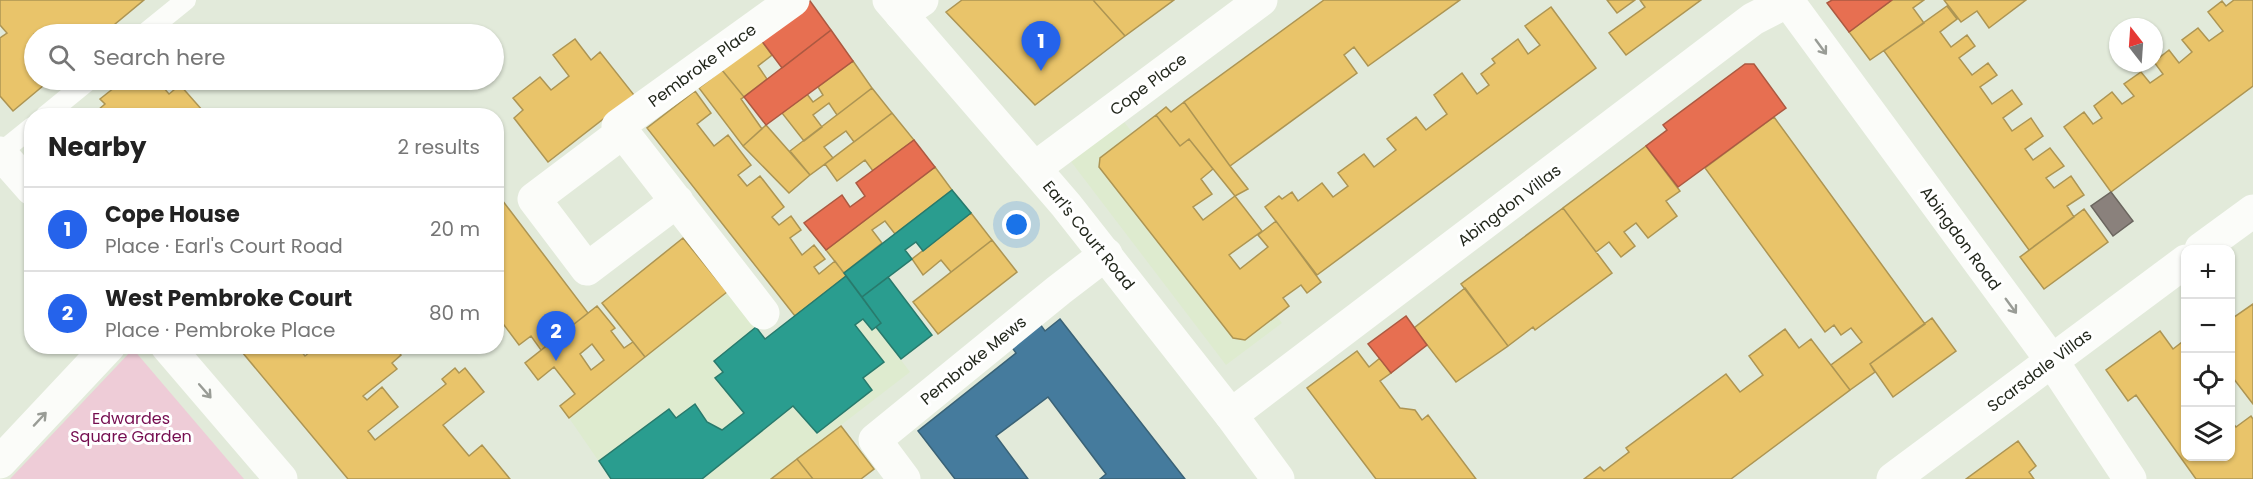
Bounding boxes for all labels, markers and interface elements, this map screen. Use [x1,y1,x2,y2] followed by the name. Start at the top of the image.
[643,18,761,113] street label: Pembroke Place
[2109,18,2163,72] north arrow
[1022,22,1060,71] pin: 1
[24,24,504,90] search box
[1815,39,1828,55] one-way arrow
[45,41,78,74] icon: search
[93,42,226,73] text: Search here
[1105,48,1192,121] street label: Cope Place
[48,129,146,165] text: Nearby
[397,133,480,161] text: 2 results
[1453,159,1566,252] street label: Abingdon Villas
[1037,176,1140,295] street label: Earl's Court Road
[1915,181,2006,295] street label: Abingdon Road
[105,199,240,230] text: Cope House
[1002,210,1031,239] your location
[64,215,71,243] text: 1
[430,215,480,243] text: 20 m
[105,232,343,260] text: Place · Earl's Court Road
[2181,245,2235,461] map controls
[2181,245,2235,299] button: +
[105,283,352,314] text: West Pembroke Court
[2005,297,2018,313] one-way arrow
[62,299,73,327] text: 2
[429,299,480,327] text: 80 m
[2181,299,2235,353] button: −
[915,310,1031,410] street label: Pembroke Mews
[536,312,576,361] pin: 2
[105,316,335,344] text: Place · Pembroke Place
[1982,323,2096,417] street label: Scarsdale Villas
[2181,353,2235,407] button: locate
[199,383,212,399] one-way arrow
[70,407,192,448] park label: Edwardes Square Garden
[2181,407,2235,461] button: layers
[33,412,47,427] one-way arrow

